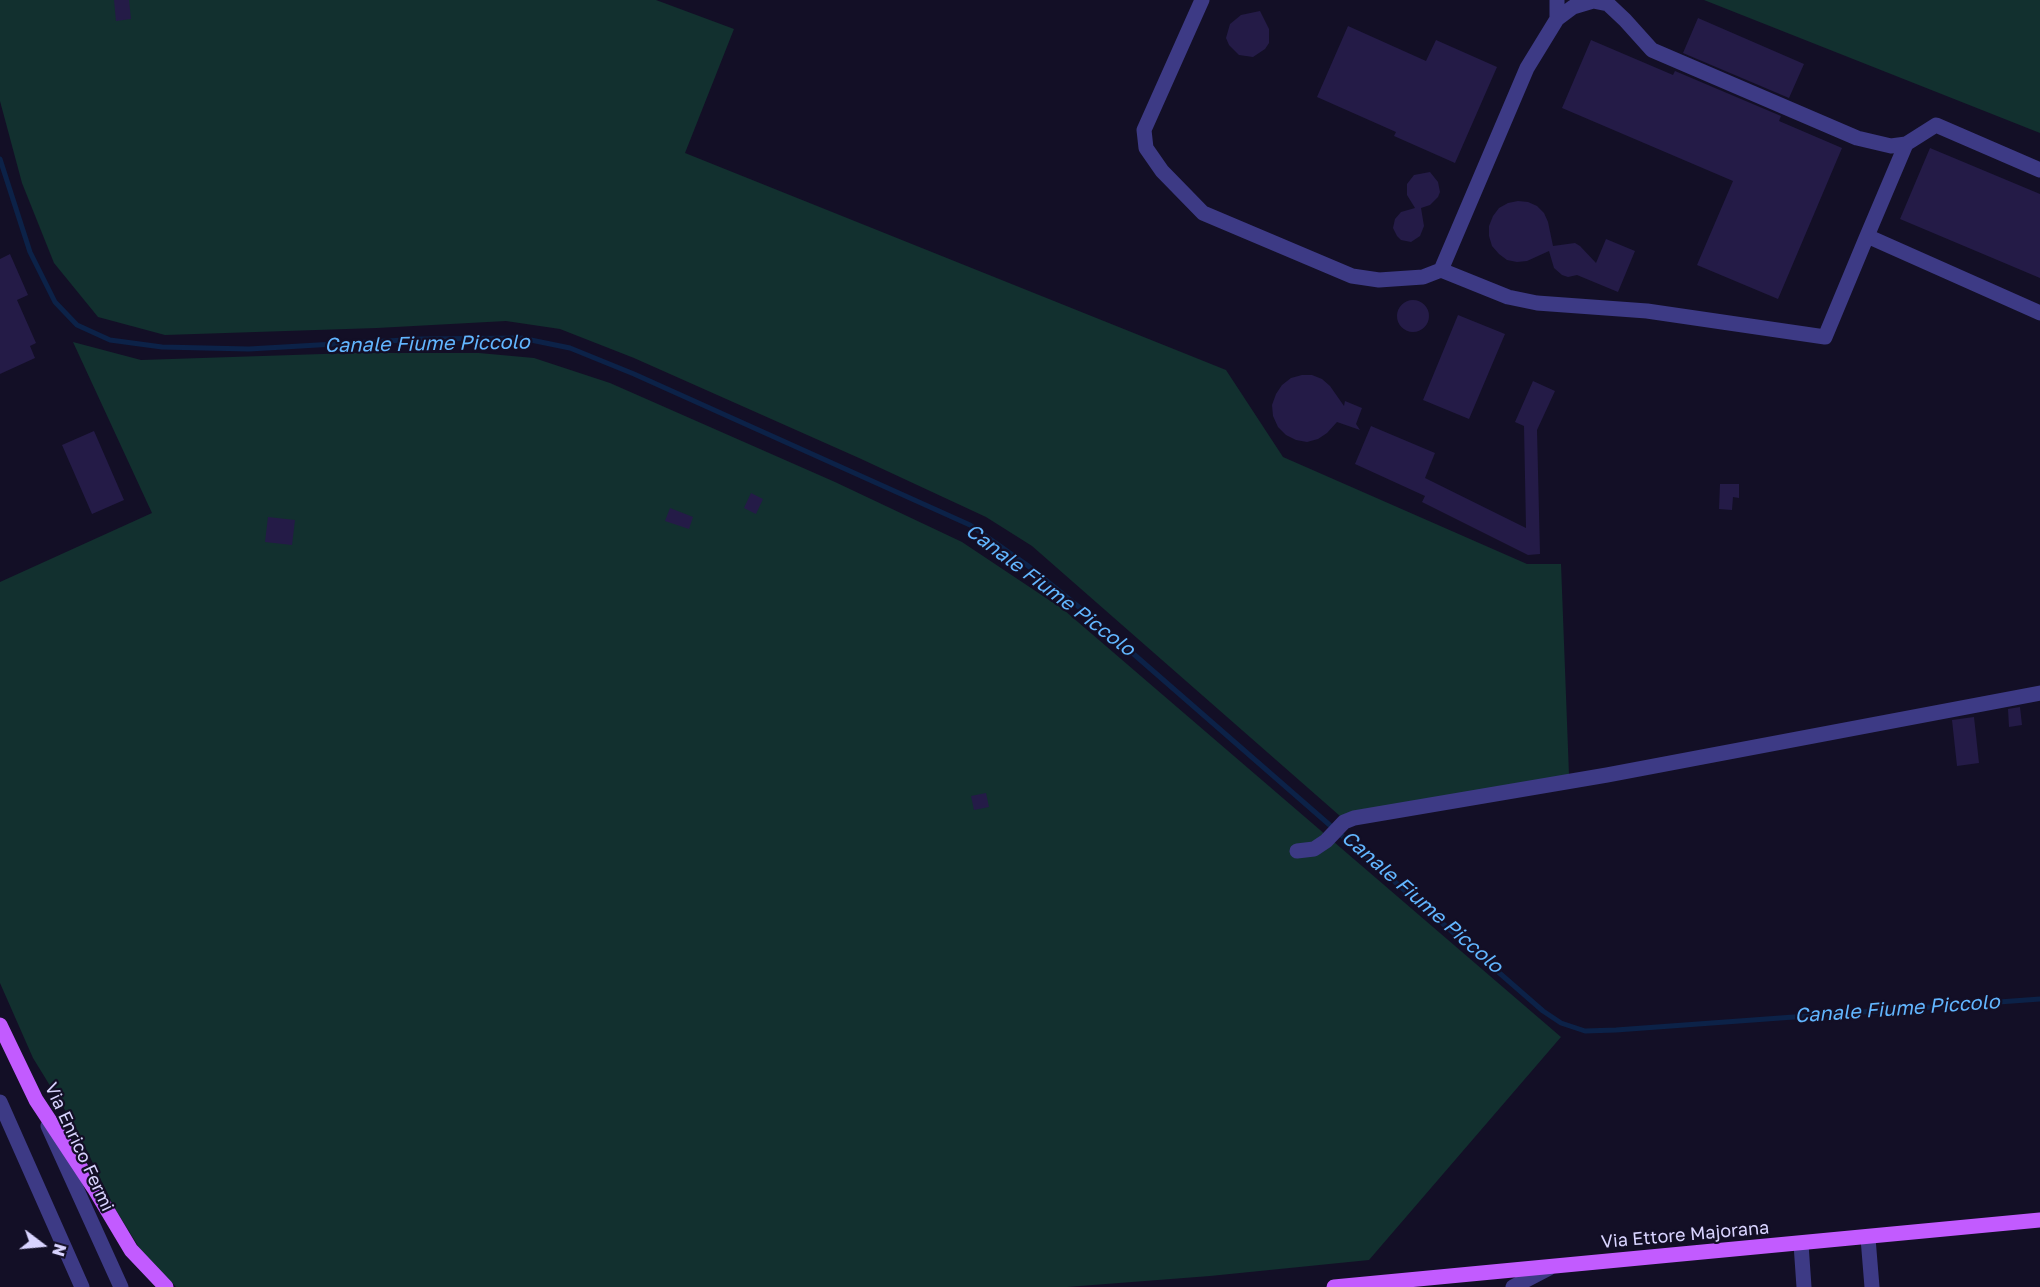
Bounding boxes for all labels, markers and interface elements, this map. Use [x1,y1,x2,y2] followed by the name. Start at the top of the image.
[324,330,530,358] water label: Canale Fiume Piccolo
[961,519,1139,661] water label: Canale Fiume Piccolo
[1337,826,1507,978] water label: Canale Fiume Piccolo
[1794,990,2000,1028] water label: Canale Fiume Piccolo
[40,1079,118,1215] street label: Via Enrico Fermi
[12,1215,72,1275] north arrow
[1600,1217,1770,1253] street label: Via Ettore Majorana
[48,1241,71,1259] text: N

